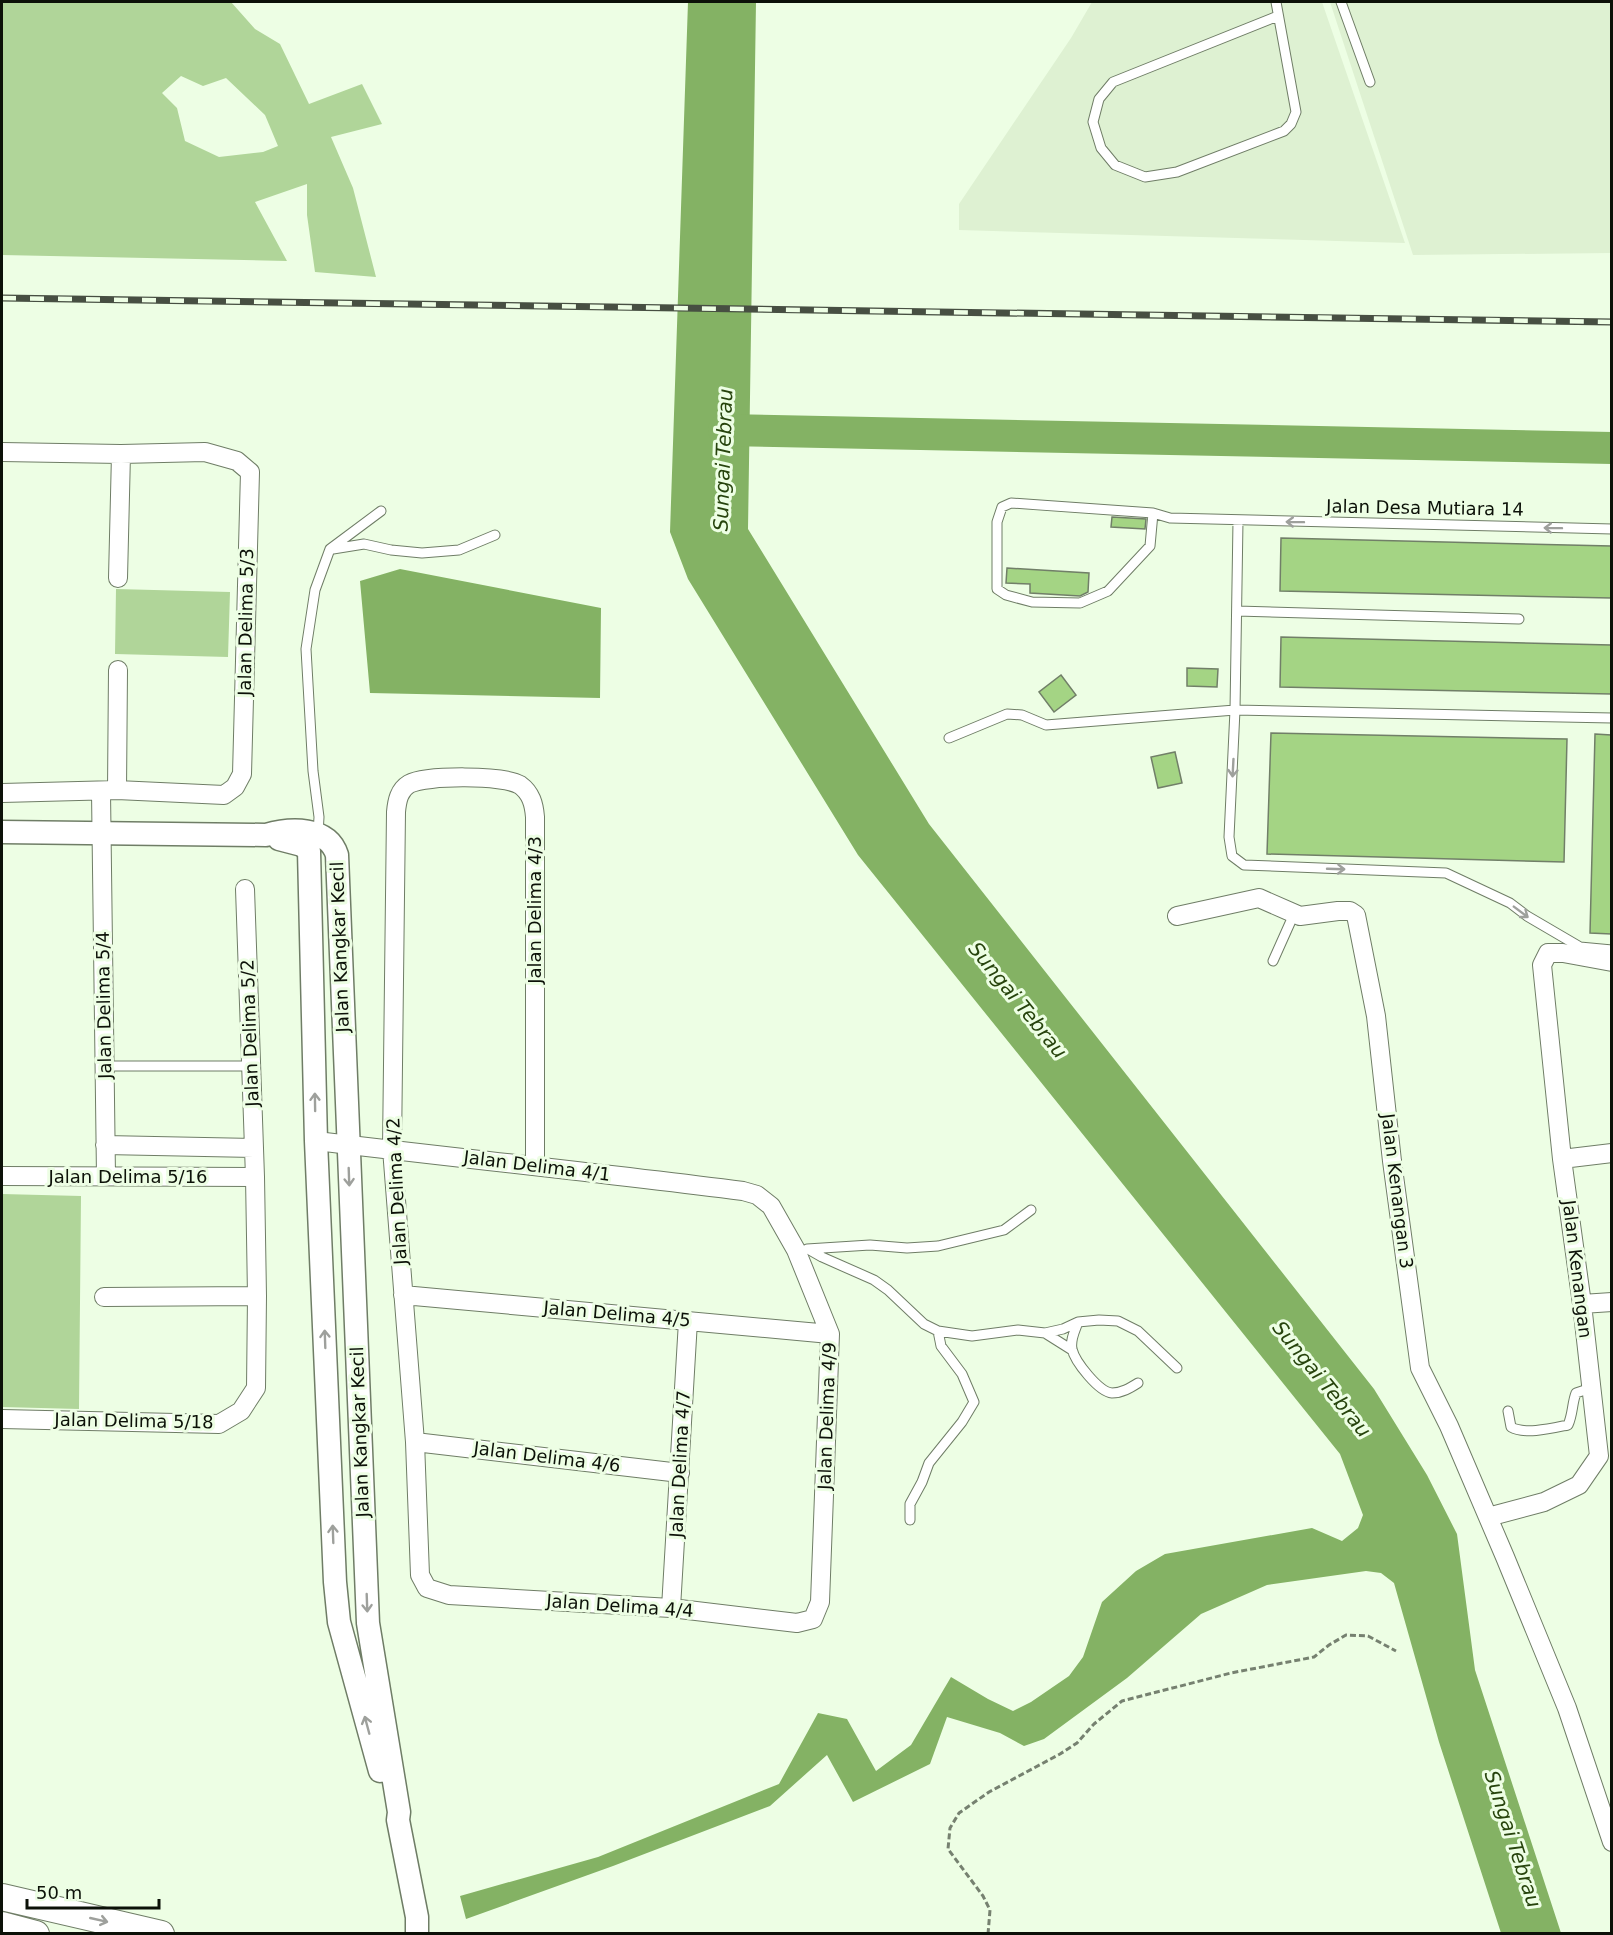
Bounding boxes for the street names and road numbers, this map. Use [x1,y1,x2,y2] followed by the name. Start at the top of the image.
[1325,495,1524,520] street label: Jalan Desa Mutiara 14
[234,548,257,697] street label: Jalan Delima 5/3
[524,836,545,985] street label: Jalan Delima 4/3
[326,861,353,1034] street label: Jalan Kangkar Kecil
[92,931,115,1080] street label: Jalan Delima 5/4
[236,959,263,1108] street label: Jalan Delima 5/2
[1377,1111,1417,1270] street label: Jalan Kenangan 3
[382,1117,411,1266] street label: Jalan Delima 4/2
[461,1146,612,1185] street label: Jalan Delima 4/1
[47,1166,208,1187] street label: Jalan Delima 5/16
[1558,1198,1596,1339] street label: Jalan Kenangan
[542,1297,692,1330] street label: Jalan Delima 4/5
[813,1342,840,1491] street label: Jalan Delima 4/9
[346,1346,373,1519] street label: Jalan Kangkar Kecil
[665,1390,694,1539] street label: Jalan Delima 4/7
[53,1409,214,1432] street label: Jalan Delima 5/18
[471,1437,622,1476] street label: Jalan Delima 4/6
[545,1590,694,1621] street label: Jalan Delima 4/4

